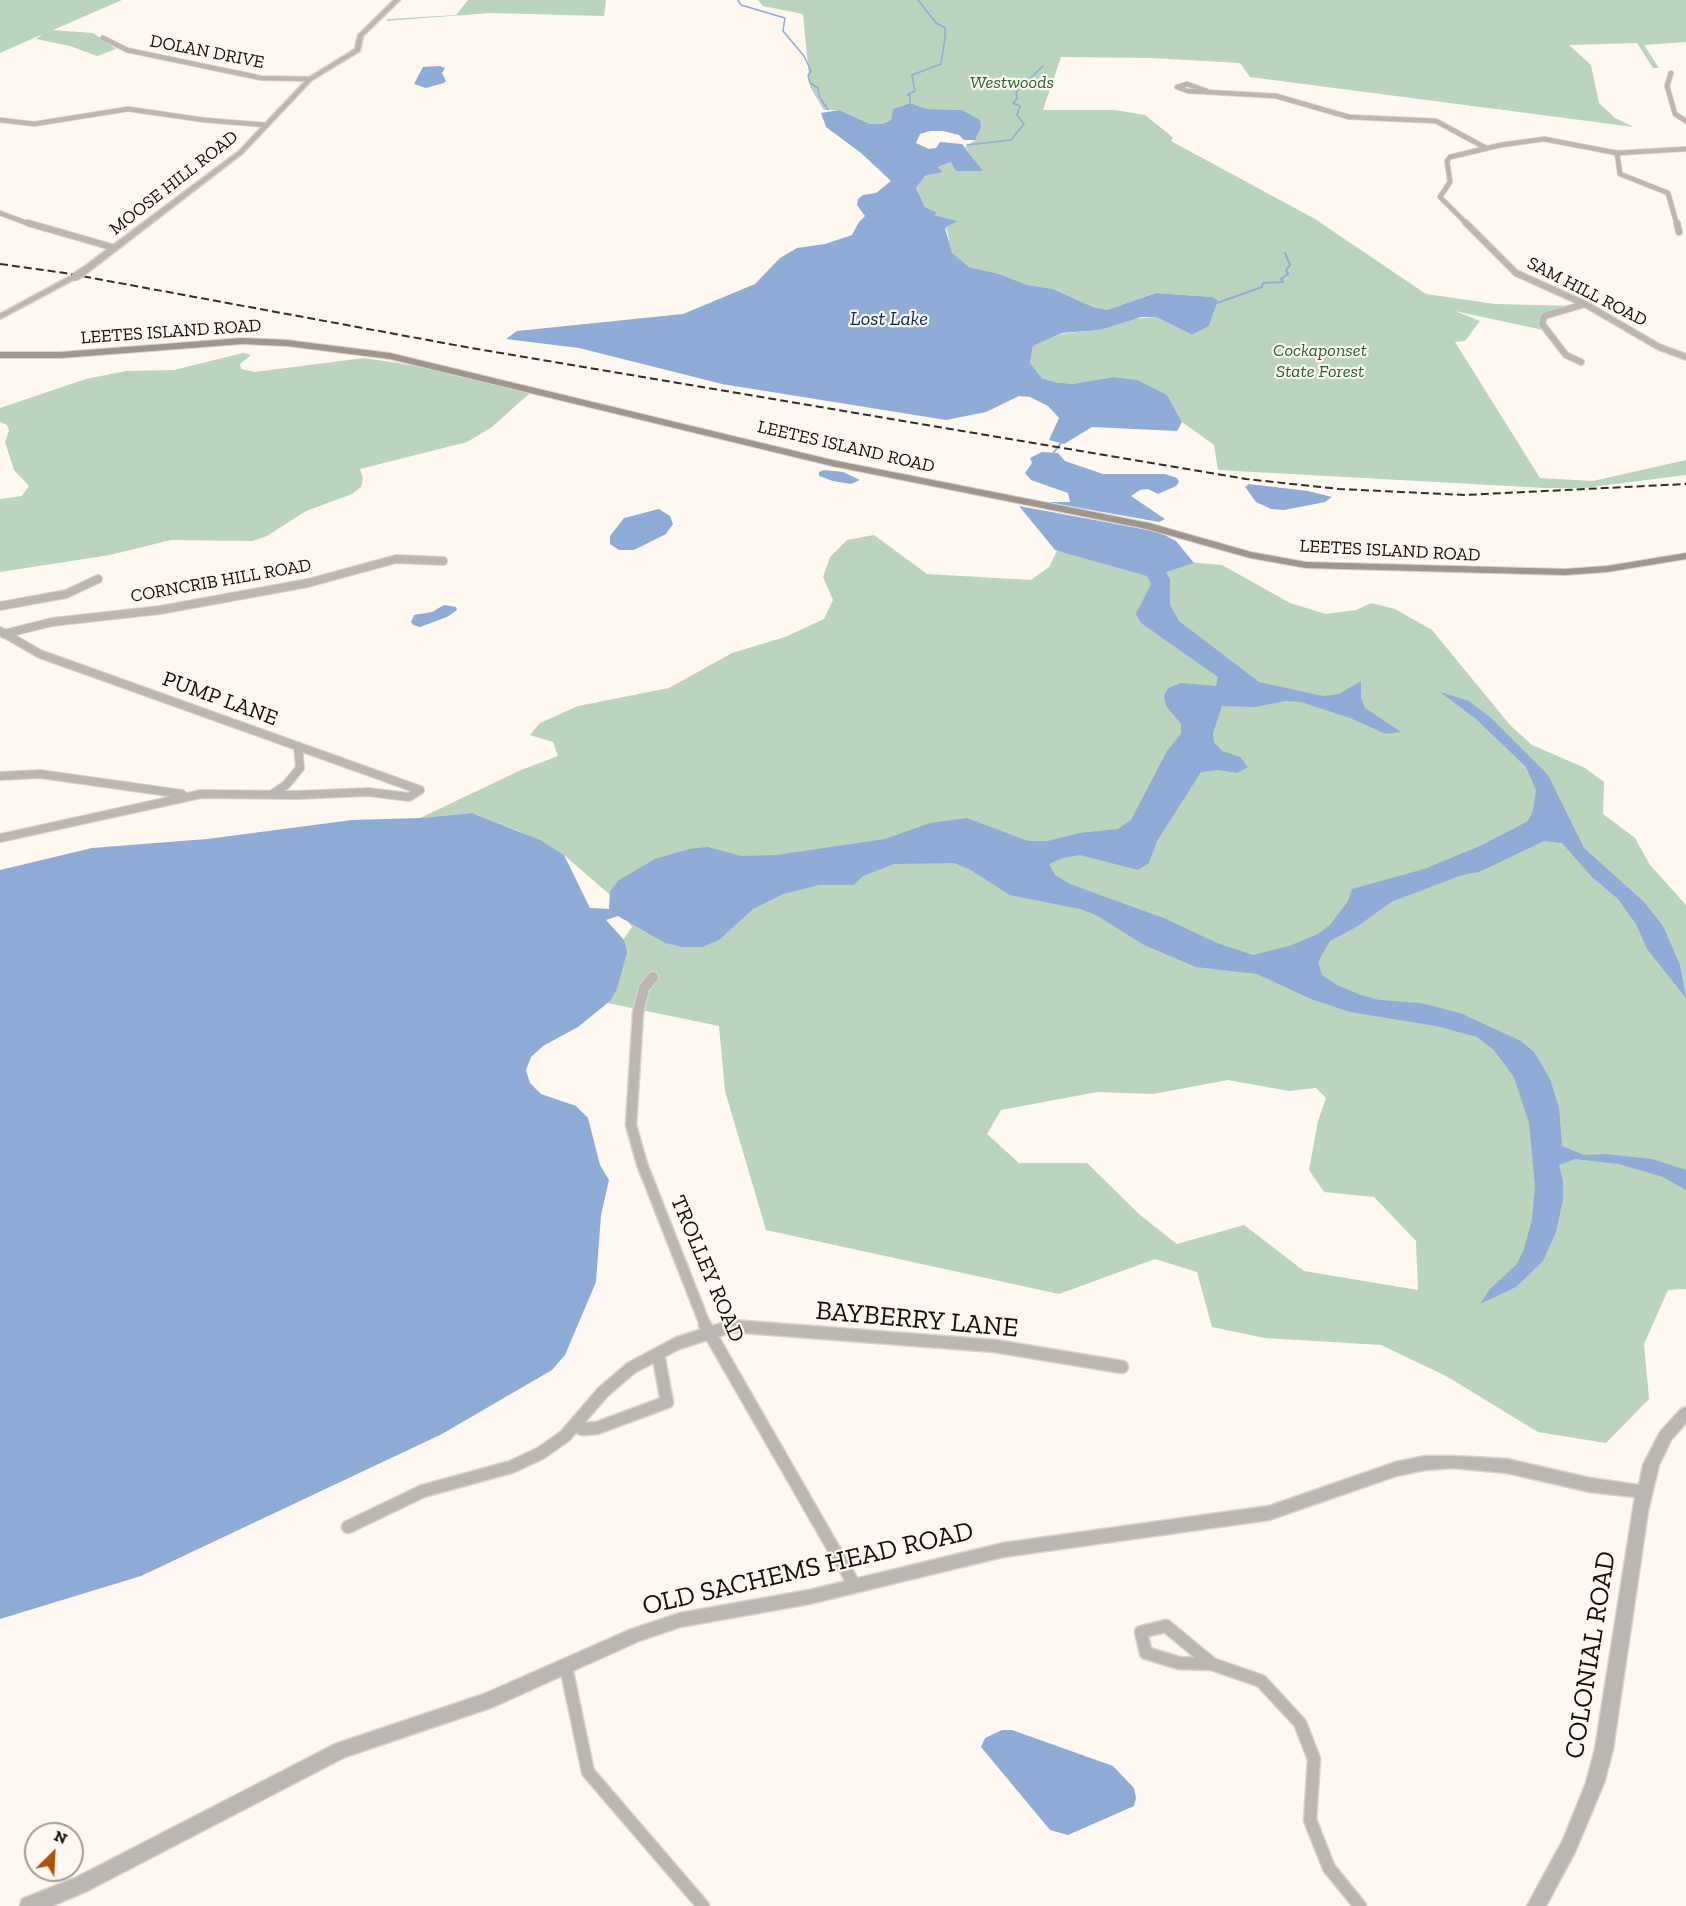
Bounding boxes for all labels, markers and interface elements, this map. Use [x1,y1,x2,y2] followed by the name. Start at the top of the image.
[148,30,266,74] street label: DOLAN DRIVE
[970,72,1054,94] park label: Westwoods
[105,126,243,240] street label: MOOSE HILL ROAD
[1523,252,1651,332] street label: SAM HILL ROAD
[850,307,928,331] water label: Lost Lake
[80,315,262,349] street label: LEETES ISLAND ROAD
[1273,340,1367,382] park label: Cockaponset State Forest
[755,416,937,478] street label: LEETES ISLAND ROAD
[1299,535,1481,567] street label: LEETES ISLAND ROAD
[129,554,313,608] street label: CORNCRIB HILL ROAD
[159,666,281,732] street label: PUMP LANE
[664,1192,750,1346] street label: TROLLEY ROAD
[814,1295,1020,1345] street label: BAYBERRY LANE
[639,1515,977,1623] street label: OLD SACHEMS HEAD ROAD
[1559,1549,1623,1761] street label: COLONIAL ROAD
[24,1822,84,1882] north arrow
[51,1826,70,1848] text: N

